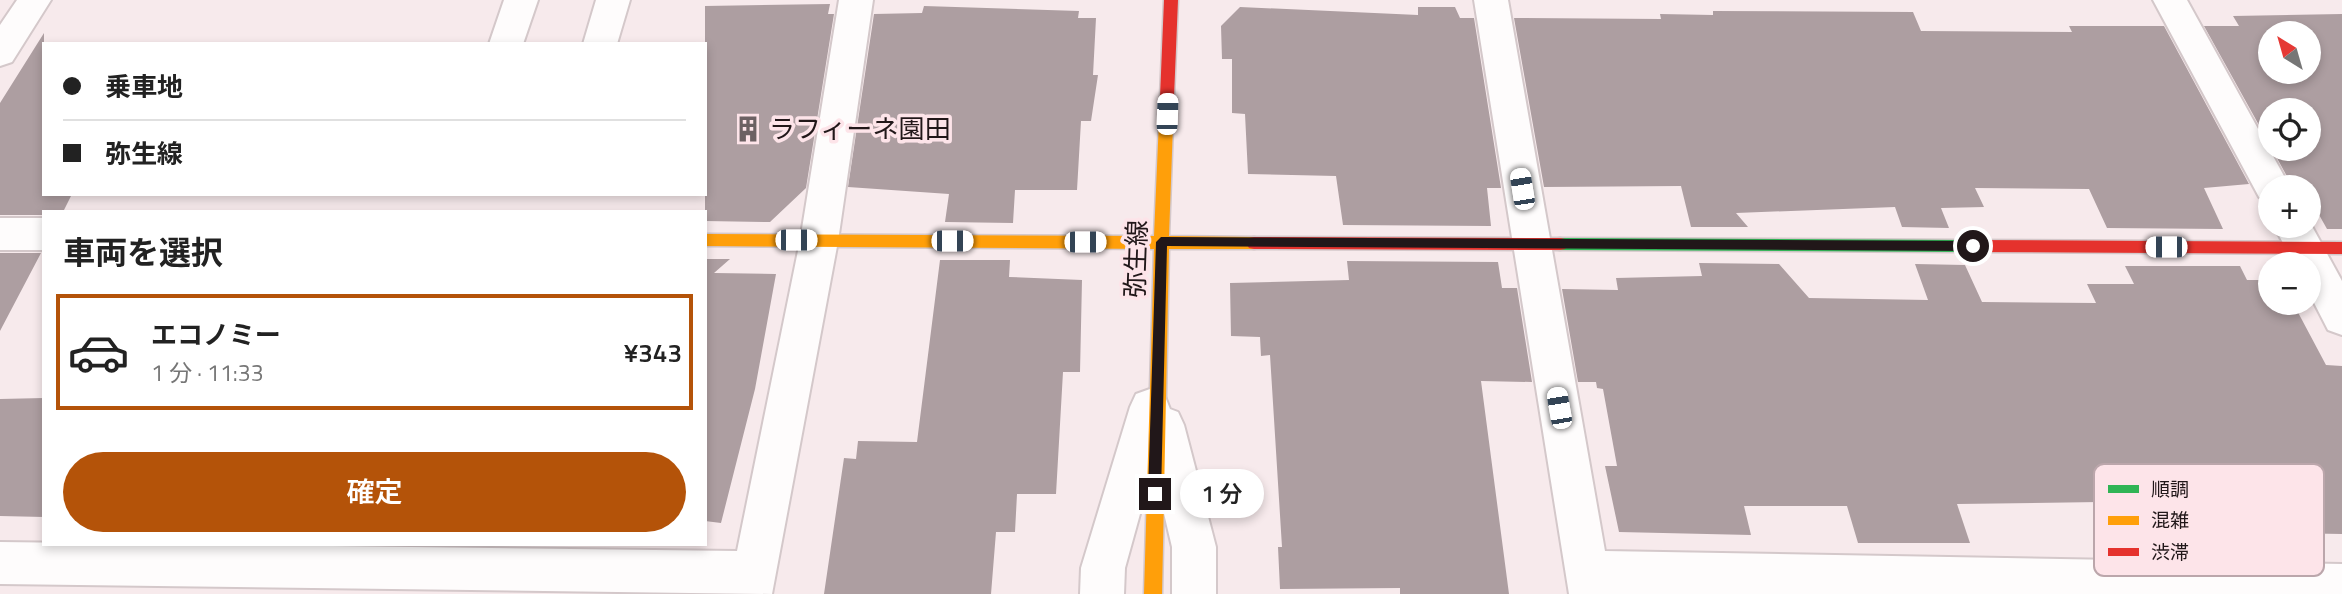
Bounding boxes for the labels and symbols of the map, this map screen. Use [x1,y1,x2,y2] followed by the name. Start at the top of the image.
[2258,21,2320,84] north arrow
[1156,93,1179,135] car
[769,109,950,148] place label: ラフィーネ園田
[733,114,763,144] building icon: ラフィーネ園田
[1509,167,1536,211] car
[1115,219,1156,299] street label: 弥生線
[776,230,818,251] car
[1957,230,1989,262] route start
[932,231,974,252] car
[1065,232,1107,253] car
[2146,237,2188,258] car
[1546,385,1573,431] car
[2094,464,2324,576] legend
[1180,470,1264,518] callout: 1 分
[2151,474,2189,503] text: 順調
[1139,478,1171,510] route end
[2151,505,2189,534] text: 混雑
[2151,537,2189,566] text: 渋滞

